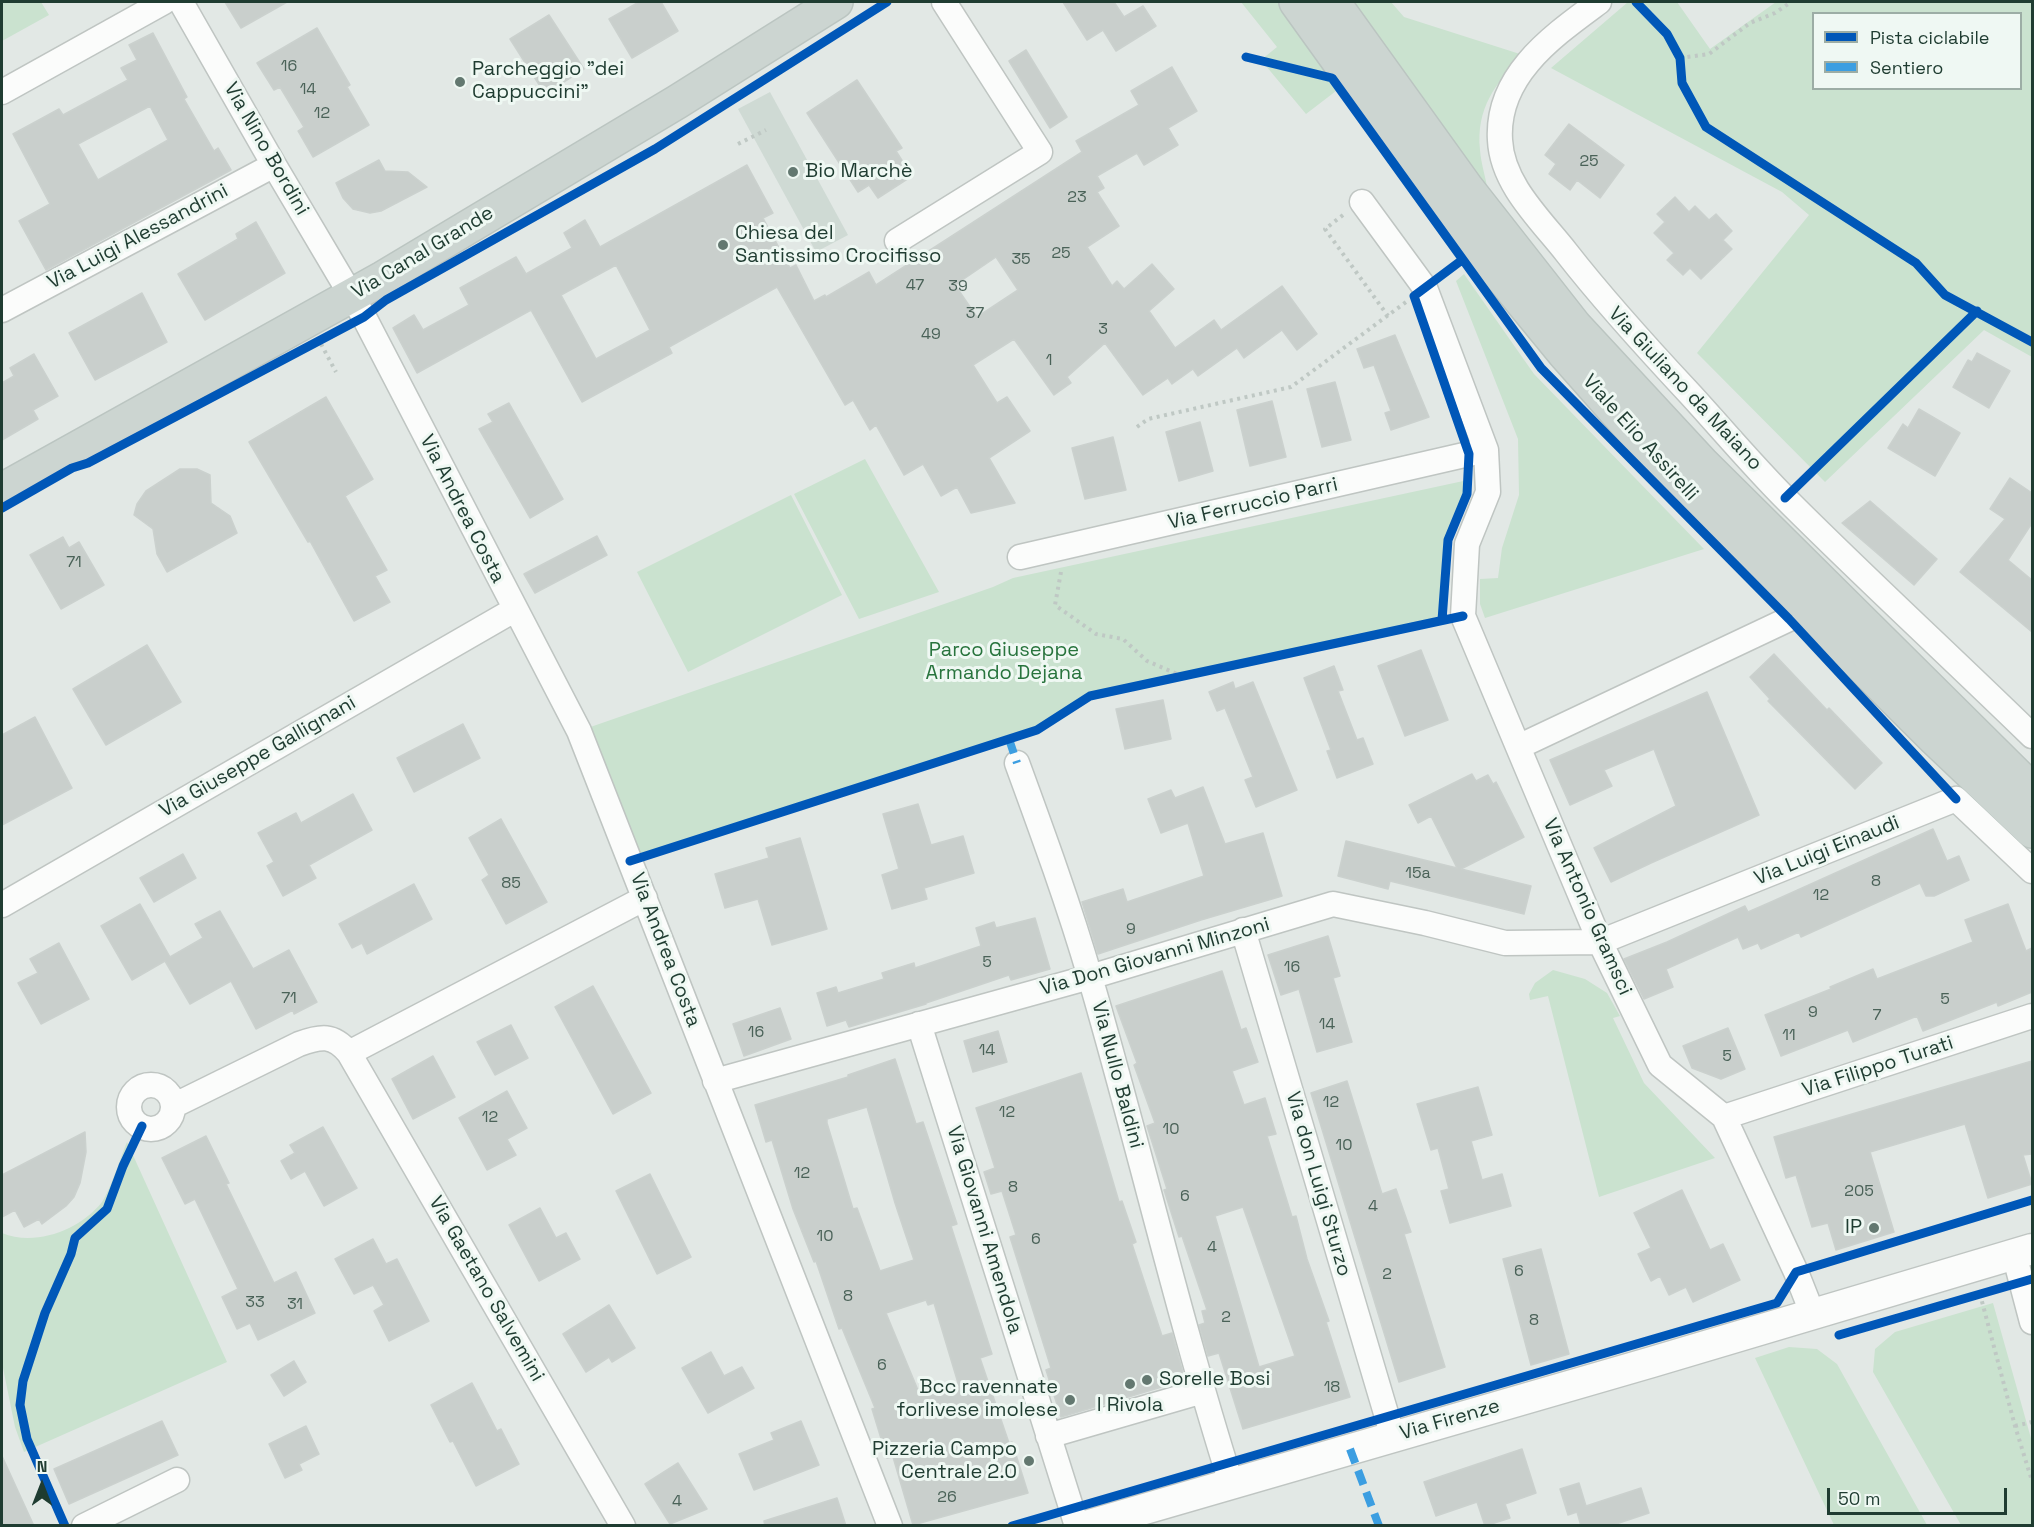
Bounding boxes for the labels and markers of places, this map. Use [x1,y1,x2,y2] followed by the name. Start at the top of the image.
[472,58,624,105] place label: Parcheggio "dei Cappuccini"
[453,75,467,89] marker: Parcheggio "dei Cappuccini"
[805,160,913,184] place label: Bio Marchè
[786,165,800,179] marker: Bio Marchè
[735,222,941,269] place label: Chiesa del Santissimo Crocifisso
[716,238,730,252] marker: Chiesa del Santissimo Crocifisso
[1845,1216,1862,1240] place label: IP
[1867,1221,1881,1235] marker: IP
[1159,1368,1270,1392] place label: Sorelle Bosi
[1140,1373,1154,1387] marker: Sorelle Bosi
[897,1376,1058,1423] place label: Bcc ravennate forlivese imolese
[1123,1377,1137,1391] marker: I Rivola
[1063,1393,1077,1407] marker: Bcc ravennate forlivese imolese
[1097,1394,1163,1418] place label: I Rivola
[872,1438,1017,1485] place label: Pizzeria Campo Centrale 2.0
[1022,1454,1036,1468] marker: Pizzeria Campo Centrale 2.0

